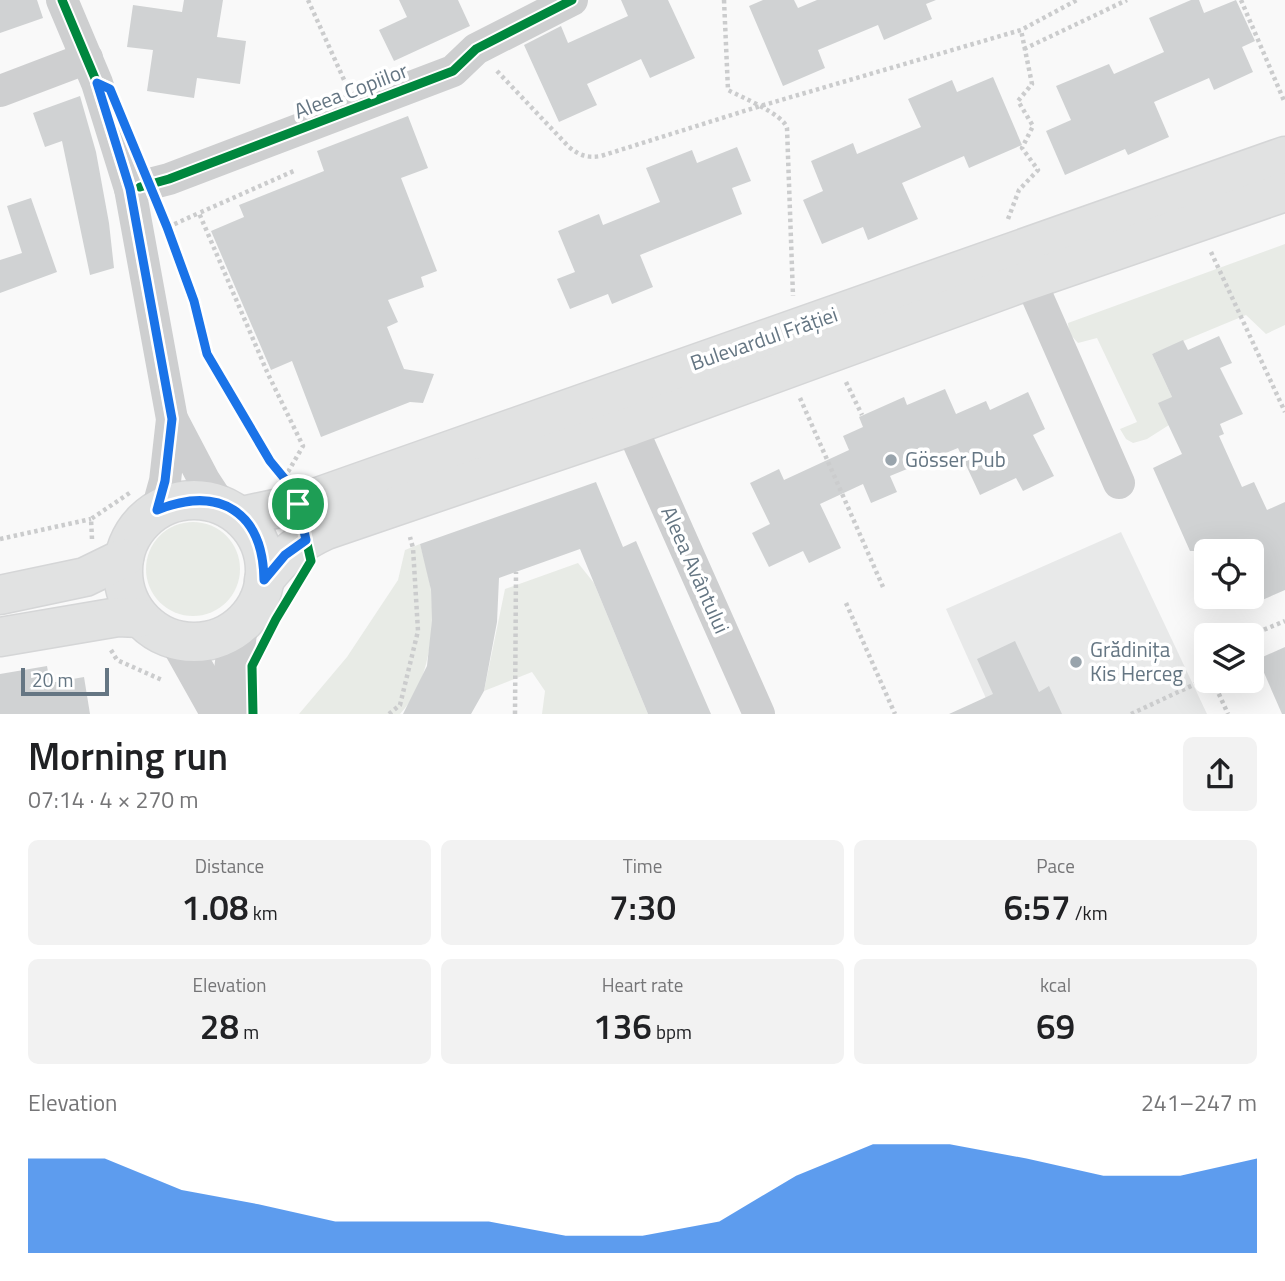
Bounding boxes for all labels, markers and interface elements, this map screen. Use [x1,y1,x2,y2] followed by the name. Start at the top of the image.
[289,54,412,126] street label: Aleea Copiilor
[686,298,842,378] street label: Bulevardul Frăției
[905,443,1006,475] place label: Gösser Pub
[883,452,899,468] marker: Gösser Pub
[268,474,328,534] pin
[279,485,317,523] icon: arrive
[654,501,738,639] street label: Aleea Avântului
[1194,539,1264,693] map controls
[1194,539,1264,609] button: locate
[1194,623,1264,693] button: layers
[1090,633,1183,689] place label: Grădinița Kis Herceg
[1068,654,1084,670] marker: Grădinița Kis Herceg
[21,665,108,697] scale bar
[32,665,73,694] text: 20 m
[28,727,228,785] text: Morning run
[1183,737,1257,811] button: share
[28,782,198,817] text: 07:14 · 4 × 270 m
[195,851,264,880] text: Distance
[623,851,662,880] text: Time
[1036,851,1075,880] text: Pace
[181,880,249,934] text: 1.08
[609,880,676,934] text: 7:30
[1003,880,1071,934] text: 6:57
[249,898,278,927] text: km
[1071,898,1108,927] text: /km
[193,970,266,999] text: Elevation
[602,970,683,999] text: Heart rate
[1040,970,1071,999] text: kcal
[200,999,239,1053] text: 28
[593,999,652,1053] text: 136
[1036,999,1075,1053] text: 69
[239,1017,259,1046] text: m
[652,1017,692,1046] text: bpm
[28,1085,117,1120] text: Elevation
[1141,1085,1257,1120] text: 241–247 m

